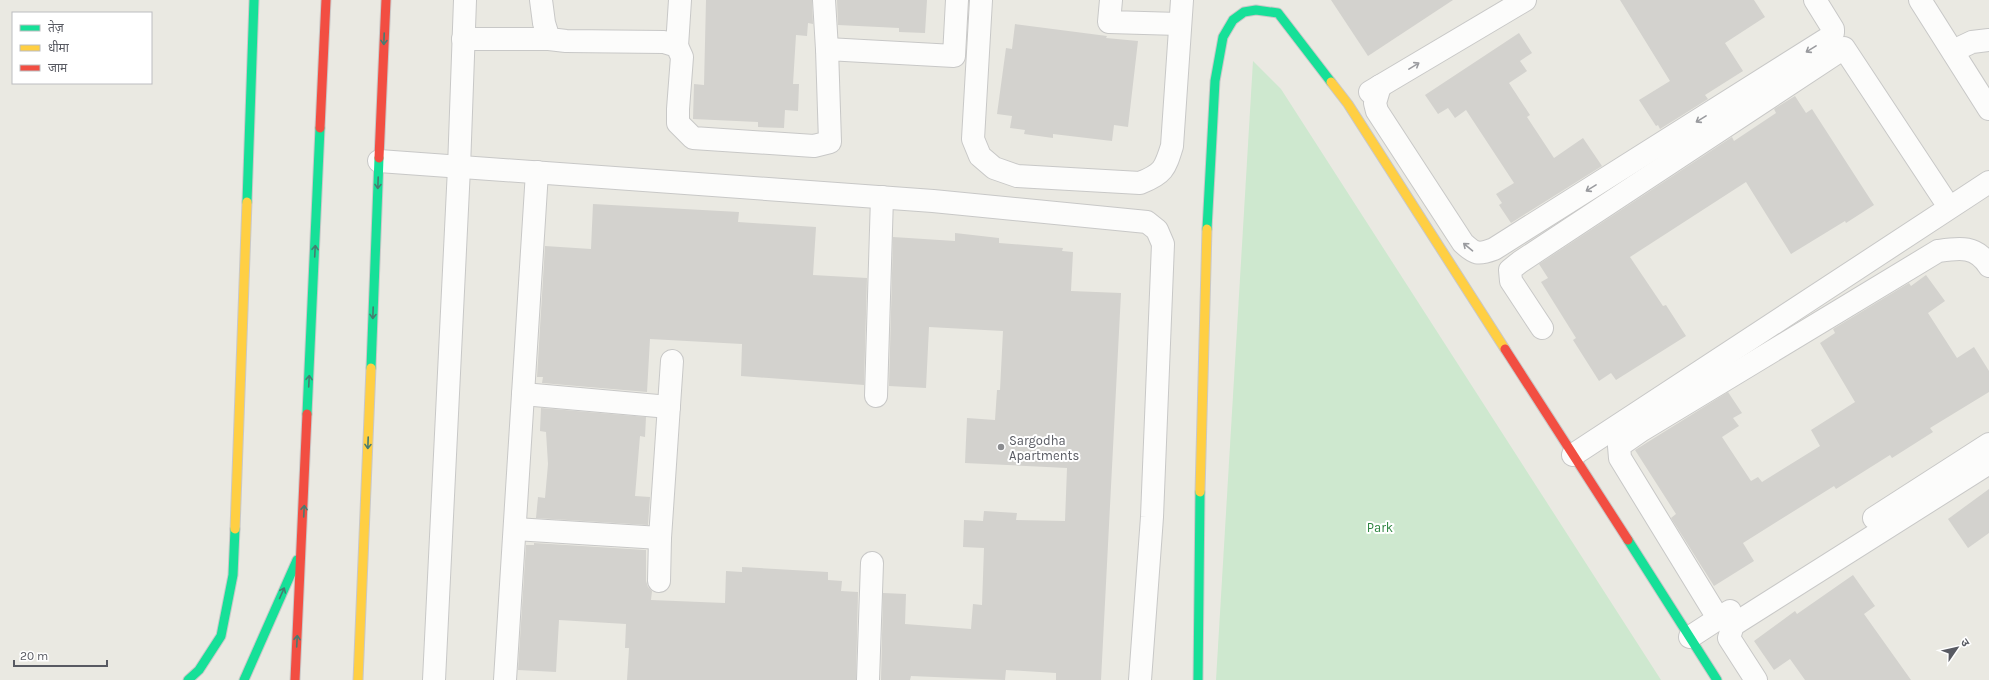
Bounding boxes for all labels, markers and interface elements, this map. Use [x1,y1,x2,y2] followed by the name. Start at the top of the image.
[12,12,152,84] legend
[48,20,65,35] text: तेज़
[381,32,388,45] one-way arrow
[48,40,70,55] text: धीमा
[1805,46,1817,54] one-way arrow
[48,61,68,75] text: जाम
[1408,62,1419,70] one-way arrow
[1695,115,1707,123] one-way arrow
[375,176,382,189] one-way arrow
[1586,184,1597,192] one-way arrow
[1462,242,1473,251] one-way arrow
[311,245,319,258] one-way arrow
[369,306,377,319] one-way arrow
[306,375,313,388] one-way arrow
[1009,433,1079,463] place label: Sargodha Apartments
[364,436,371,449] one-way arrow
[996,442,1006,452] marker: Sargodha Apartments
[300,505,307,518] one-way arrow
[1367,520,1393,535] park label: Park
[279,587,287,599] one-way arrow
[1937,628,1977,668] north arrow
[294,635,301,648] one-way arrow
[1958,636,1972,649] text: उ
[14,642,107,668] scale bar
[20,649,48,663] text: 20 m

